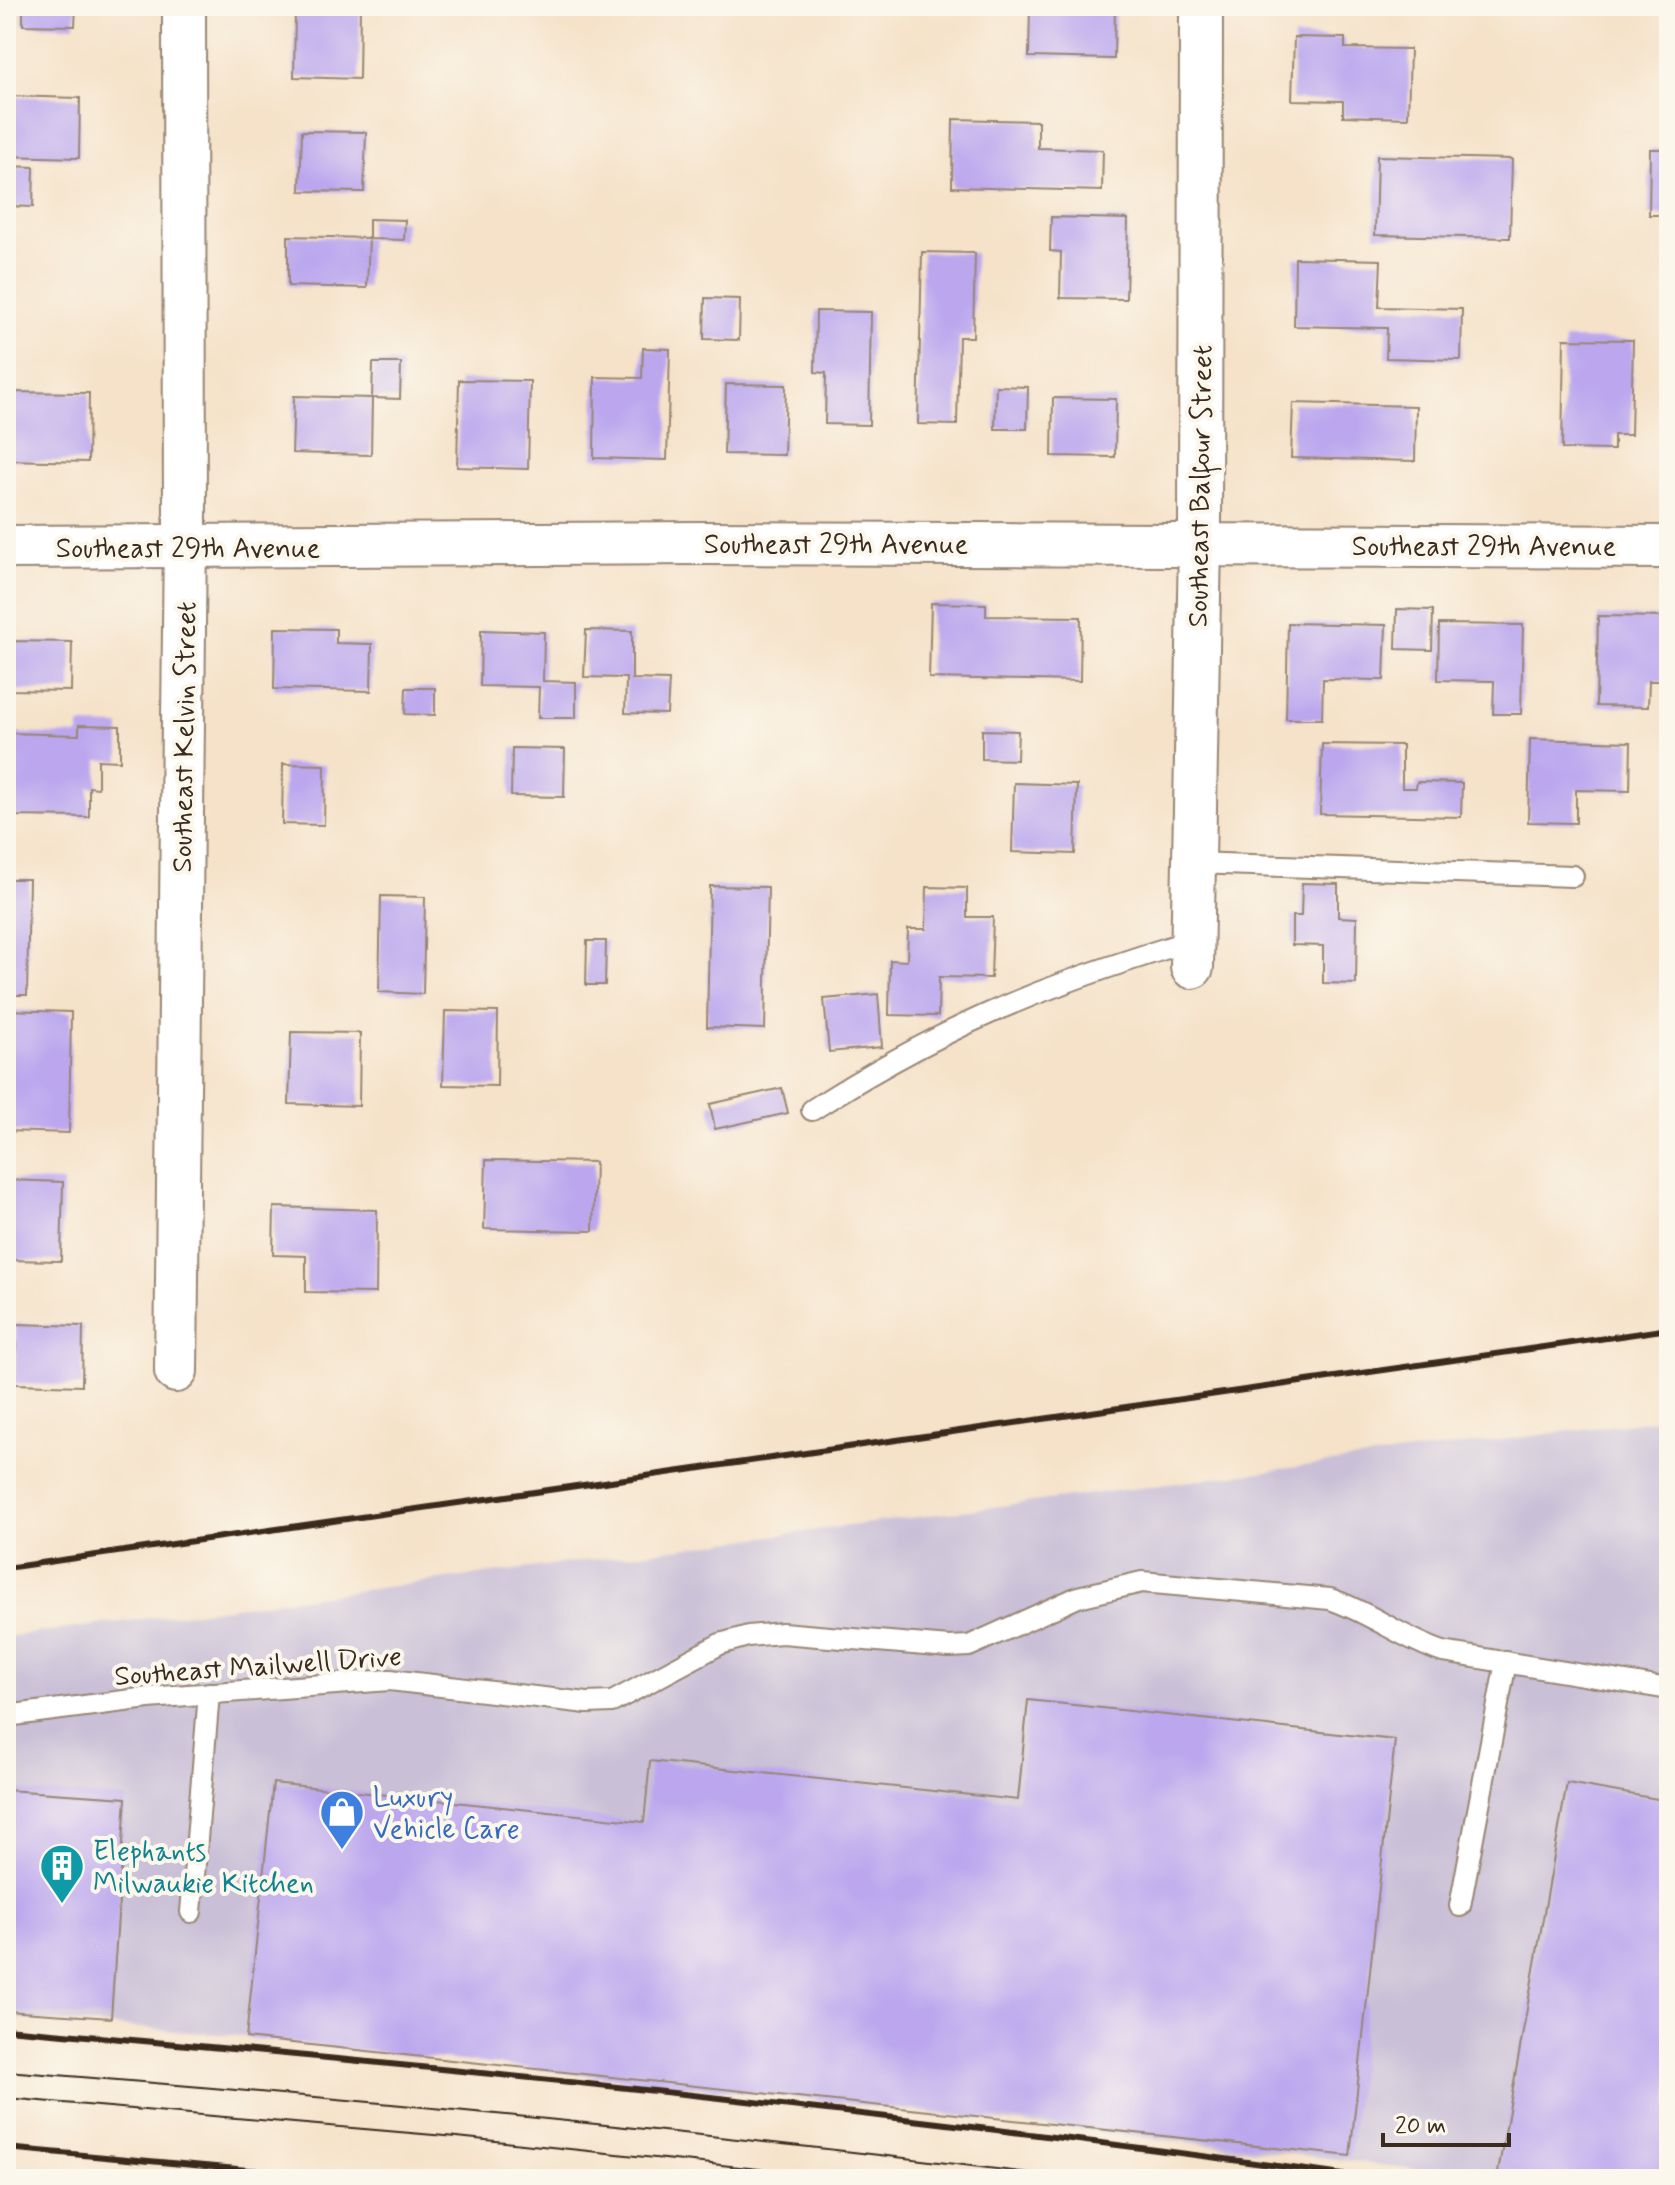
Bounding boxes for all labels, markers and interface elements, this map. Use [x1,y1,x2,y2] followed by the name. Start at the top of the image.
[1181,344,1224,628] street label: Southeast Balfour Street
[704,527,968,564] street label: Southeast 29th Avenue
[1352,529,1616,566] street label: Southeast 29th Avenue
[56,531,320,568] street label: Southeast 29th Avenue
[165,601,206,873] street label: Southeast Kelvin Street
[113,1639,403,1696] street label: Southeast Mailwell Drive
[373,1780,520,1849] place label: Luxury Vehicle Care
[318,1788,366,1851] shop icon: Luxury Vehicle Care
[93,1834,314,1903] place label: Elephants Milwaukie Kitchen
[38,1842,86,1905] building icon: Elephants Milwaukie Kitchen
[1383,2097,1509,2147] scale bar
[1395,2111,1446,2142] text: 20 m

